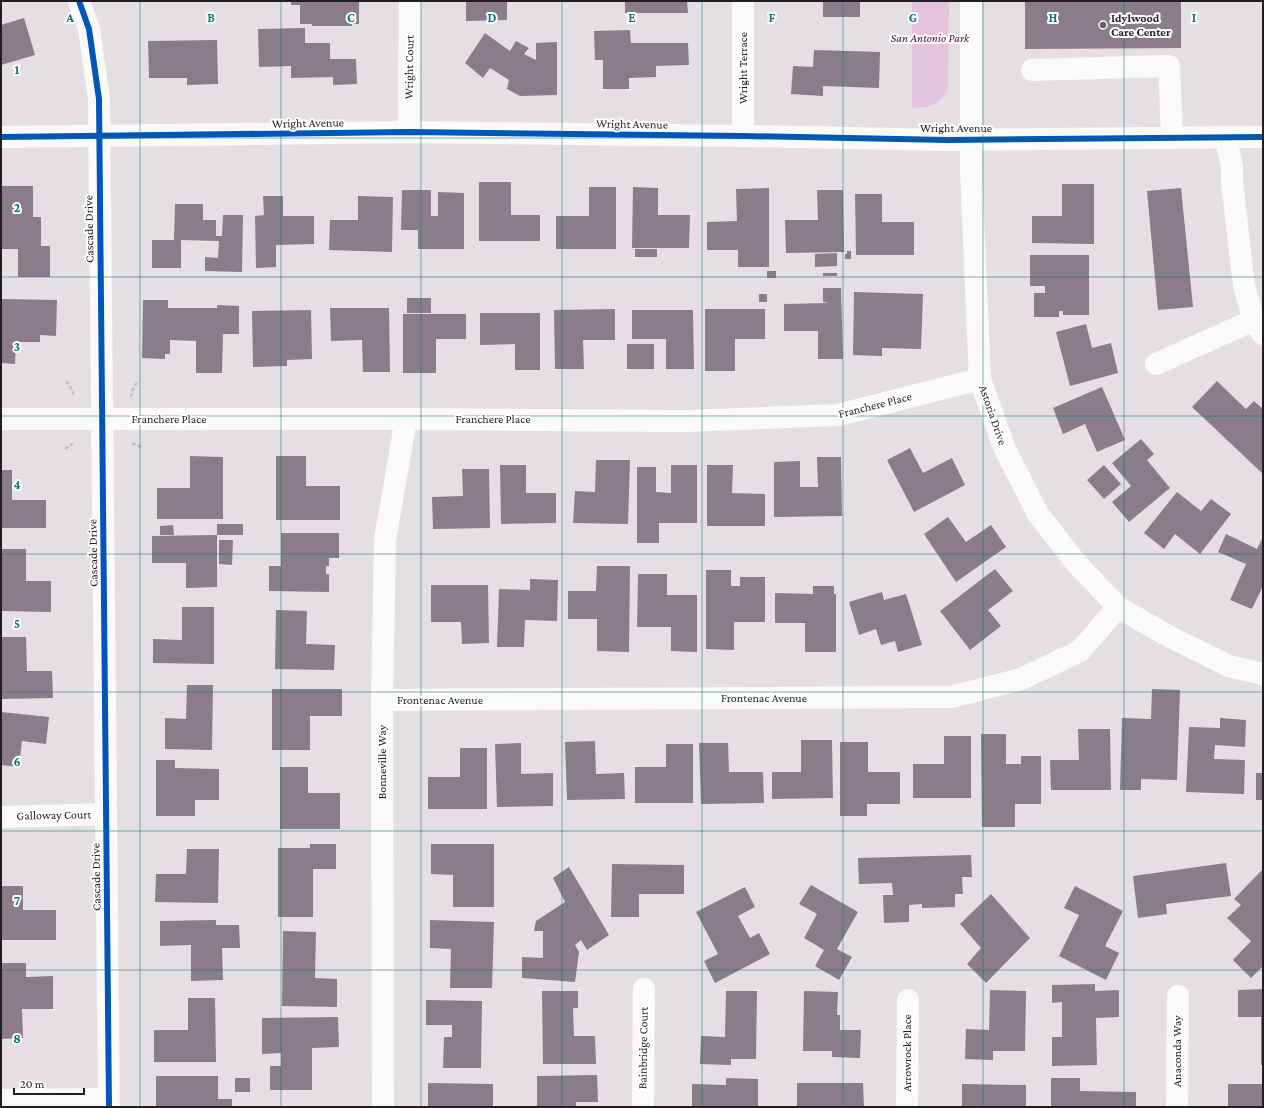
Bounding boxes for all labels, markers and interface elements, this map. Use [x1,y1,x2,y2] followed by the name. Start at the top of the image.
[65,10,74,25] text: A
[207,10,215,25] text: B
[347,10,355,25] text: C
[488,10,497,25] text: D
[628,10,636,25] text: E
[769,10,776,25] text: F
[909,10,917,25] text: G
[1049,10,1058,25] text: H
[1192,10,1196,25] text: I
[1111,11,1171,39] place label: Idylwood Care Center
[1098,20,1108,30] marker: Idylwood Care Center
[891,31,970,45] park label: San Antonio Park
[736,32,750,104] street label: Wright Terrace
[401,34,417,99] street label: Wright Court
[15,62,20,77] text: 1
[272,115,344,131] street label: Wright Avenue
[596,116,668,132] street label: Wright Avenue
[920,121,992,135] street label: Wright Avenue
[81,195,97,263] street label: Cascade Drive
[14,200,21,215] text: 2
[14,339,20,354] text: 3
[976,383,1010,447] street label: Astoria Drive
[837,389,913,421] street label: Franchere Place
[132,412,206,426] street label: Franchere Place
[456,412,530,426] street label: Franchere Place
[13,477,21,492] text: 4
[85,519,101,587] street label: Cascade Drive
[14,616,20,631] text: 5
[721,691,807,705] street label: Frontenac Avenue
[397,693,483,707] street label: Frontenac Avenue
[375,724,389,799] street label: Bonneville Way
[13,754,21,769] text: 6
[16,807,93,823] street label: Galloway Court
[88,843,104,911] street label: Cascade Drive
[14,893,20,908] text: 7
[635,1006,651,1089] street label: Bainbridge Court
[900,1014,914,1092] street label: Arrowrock Place
[1170,1015,1184,1087] street label: Anaconda Way
[13,1031,21,1046] text: 8
[14,1070,84,1096] scale bar
[20,1077,45,1091] text: 20 m

